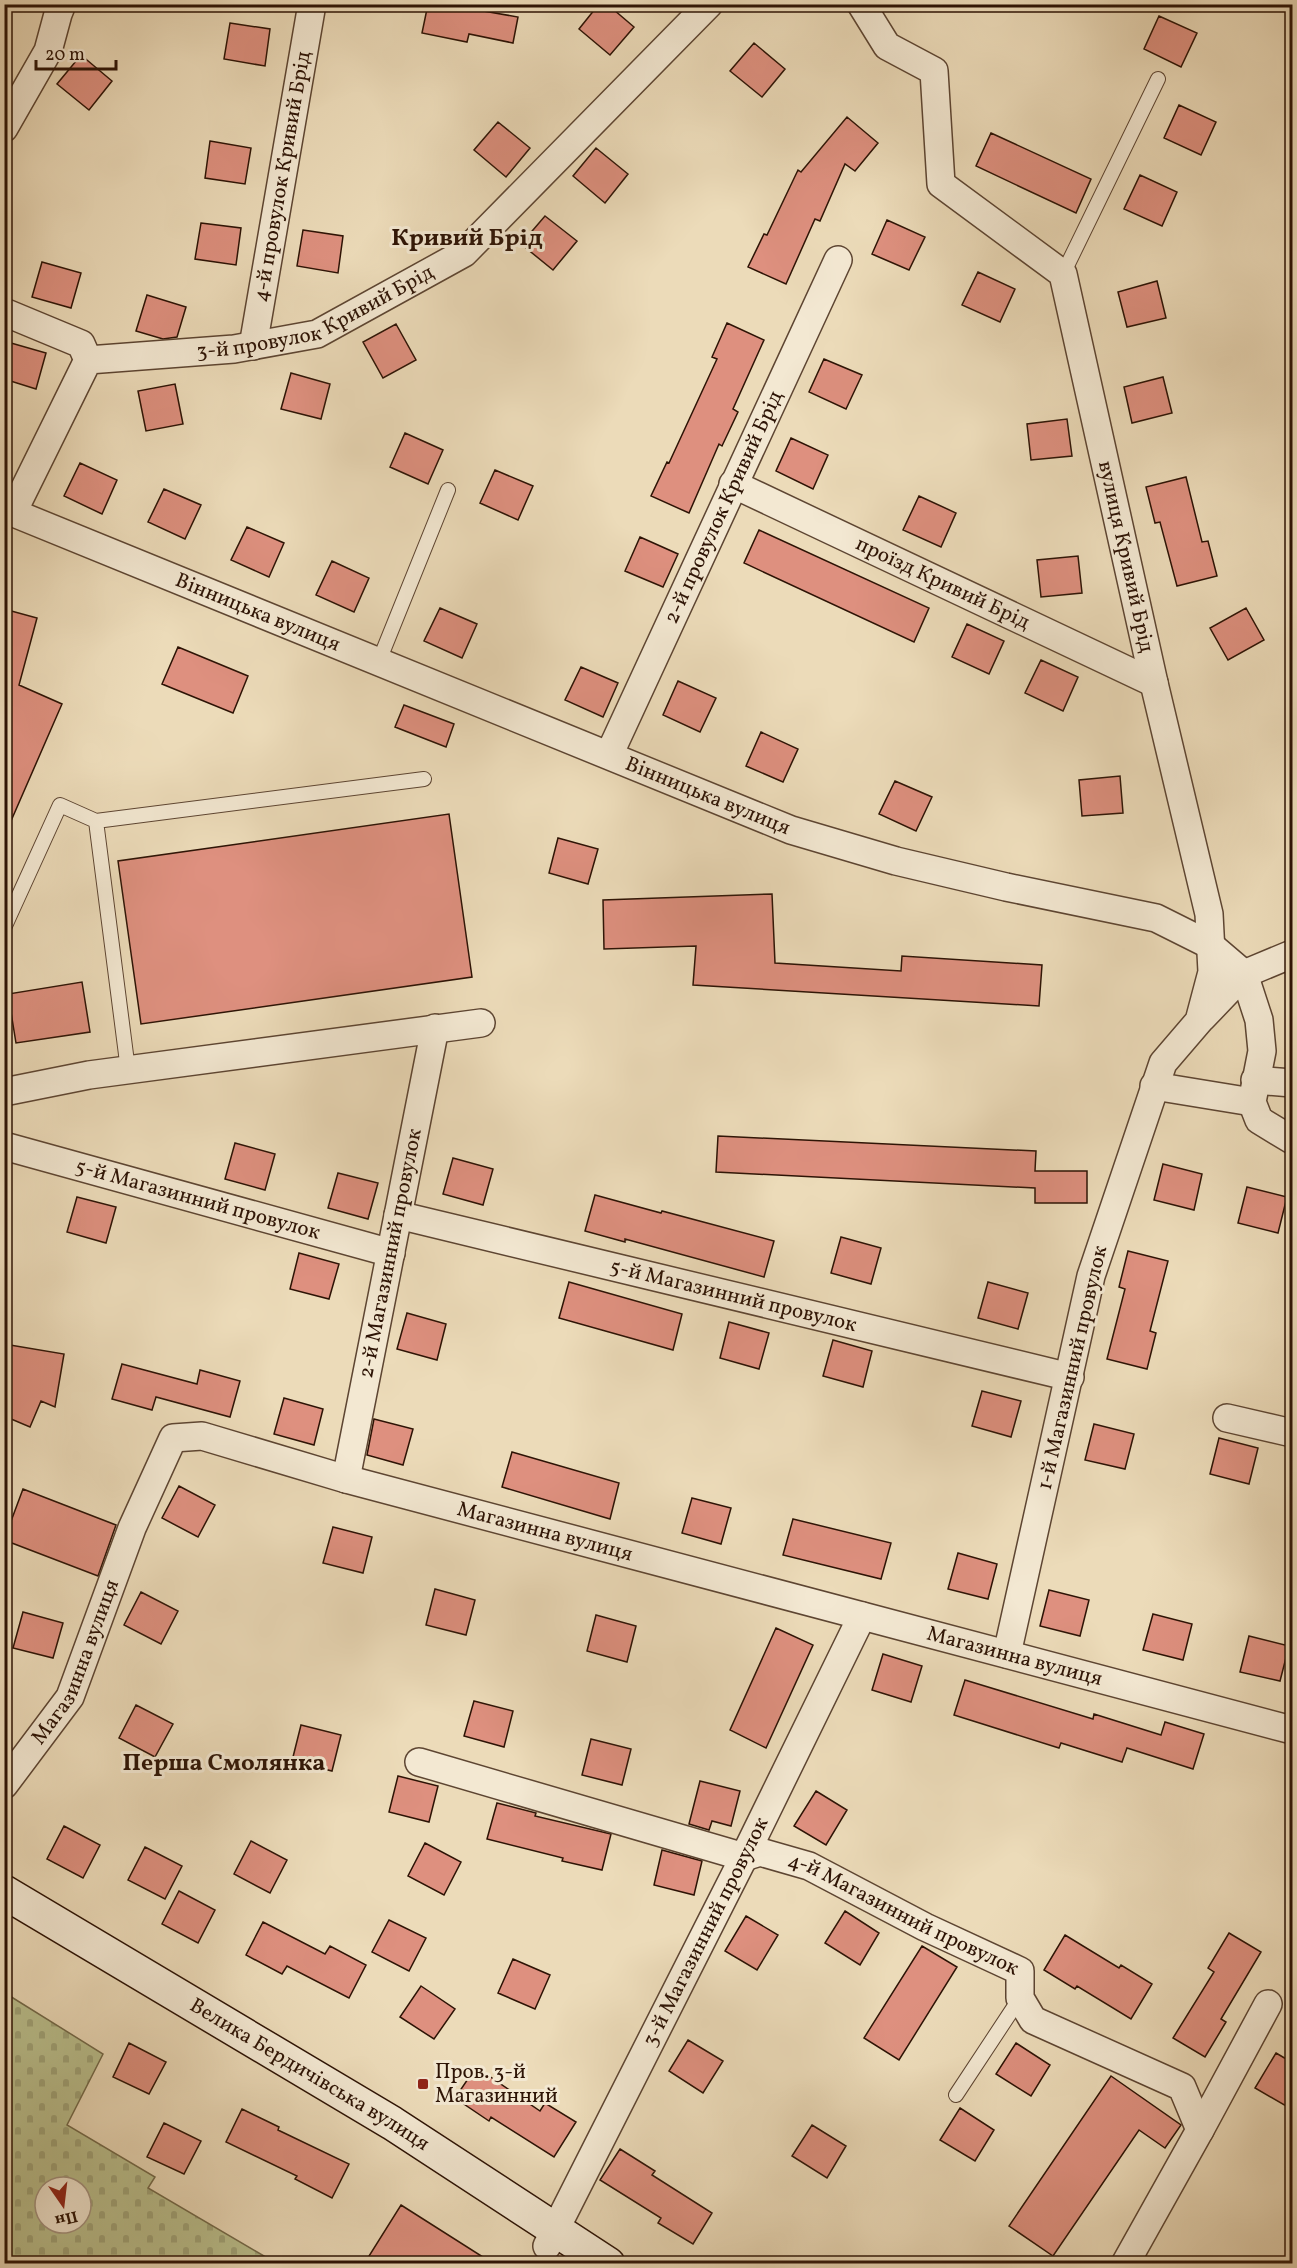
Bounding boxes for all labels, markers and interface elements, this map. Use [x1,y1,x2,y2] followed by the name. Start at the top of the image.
[36,33,116,71] scale bar
[45,43,85,68] text: 20 m
[246,49,318,304] street label: 4-й провулок Кривий Брід
[391,222,543,256] district label: Кривий Брід
[195,258,439,366] street label: 3-й провулок Кривий Брід
[657,386,790,629] street label: 2-й провулок Кривий Брід
[1090,458,1161,655] street label: вулиця Кривий Брід
[851,529,1035,637] street label: проїзд Кривий Брід
[171,566,345,659] street label: Вінницька вулиця
[621,749,795,843] street label: Вінницька вулиця
[352,1126,429,1381] street label: 2-й Магазинний провулок
[72,1152,323,1247] street label: 5-й Магазинний провулок
[1031,1243,1115,1493] street label: 1-й Магазинний провулок
[607,1252,860,1340] street label: 5-й Магазинний провулок
[454,1495,636,1569] street label: Магазинна вулиця
[25,1575,126,1751] street label: Магазинна вулиця
[924,1619,1106,1694] street label: Магазинна вулиця
[123,1747,325,1781] district label: Перша Смолянка
[636,1812,776,2052] street label: 3-й Магазинний провулок
[784,1846,1023,1983] street label: 4-й Магазинний провулок
[184,1991,435,2158] street label: Велика Бердичівська вулиця
[435,2058,558,2111] place label: Пров. 3-й Магазинний
[416,2077,430,2091] marker: Пров. 3-й Магазинний
[33,2175,93,2235] north arrow
[52,2204,80,2231] text: Пн

